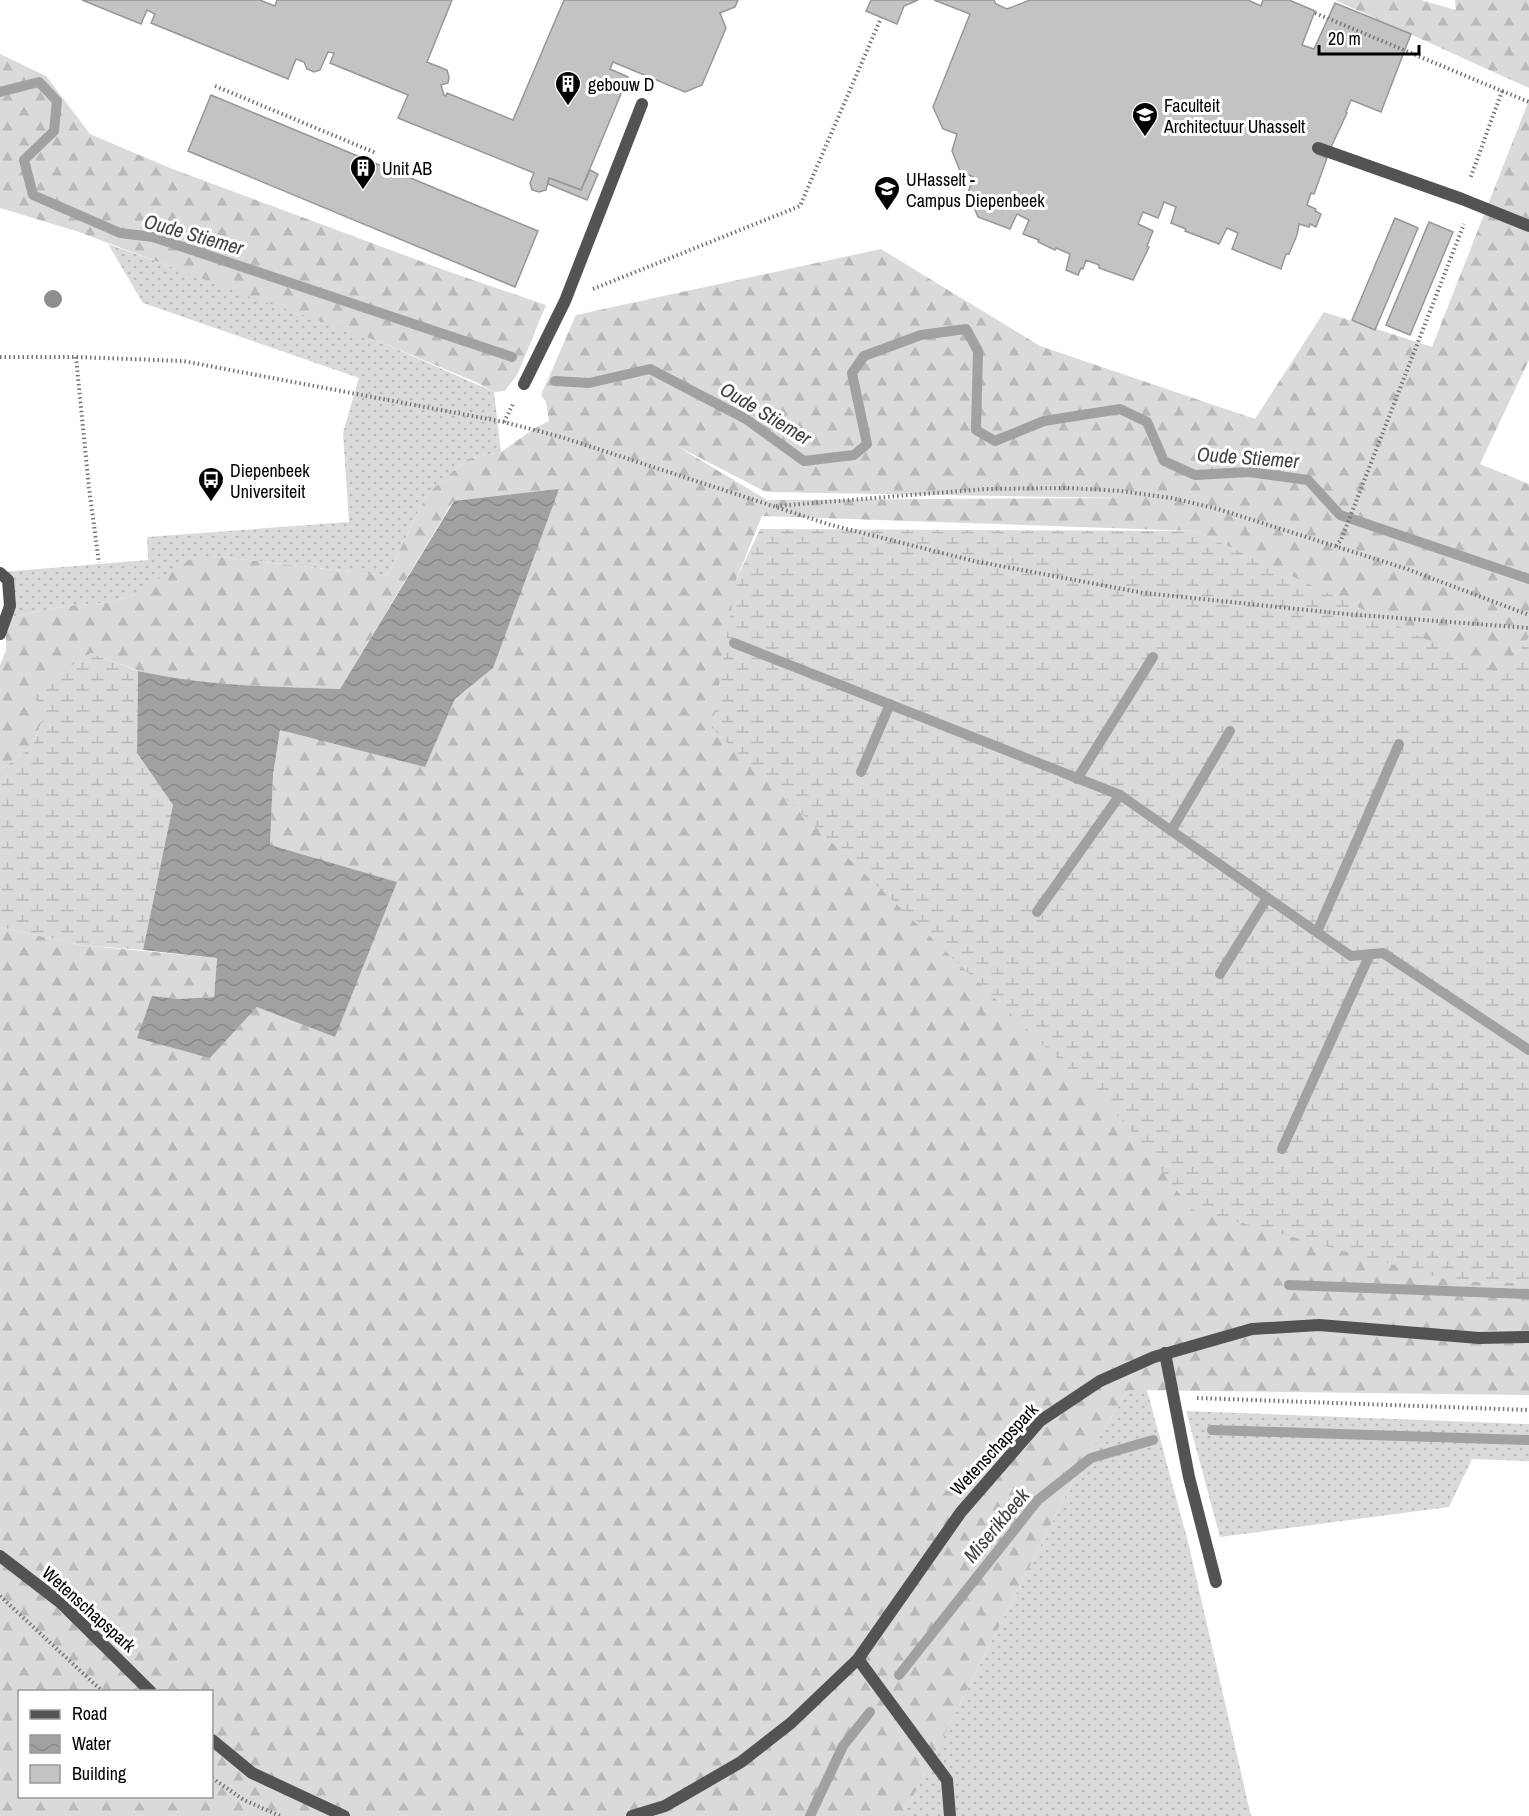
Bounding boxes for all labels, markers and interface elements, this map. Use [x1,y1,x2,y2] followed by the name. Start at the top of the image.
[1319,18,1420,56] scale bar
[1328,26,1361,51] text: 20 m
[553,69,583,107] building icon: gebouw D
[588,72,654,97] place label: gebouw D
[1163,93,1305,139] place label: Faculteit Architectuur Uhasselt
[1130,100,1160,138] school or university icon: Faculteit Architectuur Uhasselt
[348,153,378,191] building icon: Unit AB
[382,156,432,181] place label: Unit AB
[906,167,1045,213] place label: UHasselt - Campus Diepenbeek
[872,174,902,212] school or university icon: UHasselt - Campus Diepenbeek
[141,207,247,261] water label: Oude Stiemer
[715,375,817,451] water label: Oude Stiemer
[1196,440,1300,474] water label: Oude Stiemer
[230,458,310,504] place label: Diepenbeek Universiteit
[196,465,226,503] bus stop icon: Diepenbeek Universiteit
[945,1397,1044,1501] street label: Wetenschapspark
[957,1482,1036,1568] water label: Miserikbeek
[37,1560,142,1658] street label: Wetenschapspark
[18,1690,213,1798] legend
[72,1701,107,1726] text: Road
[72,1731,111,1756] text: Water
[72,1761,127,1786] text: Building

